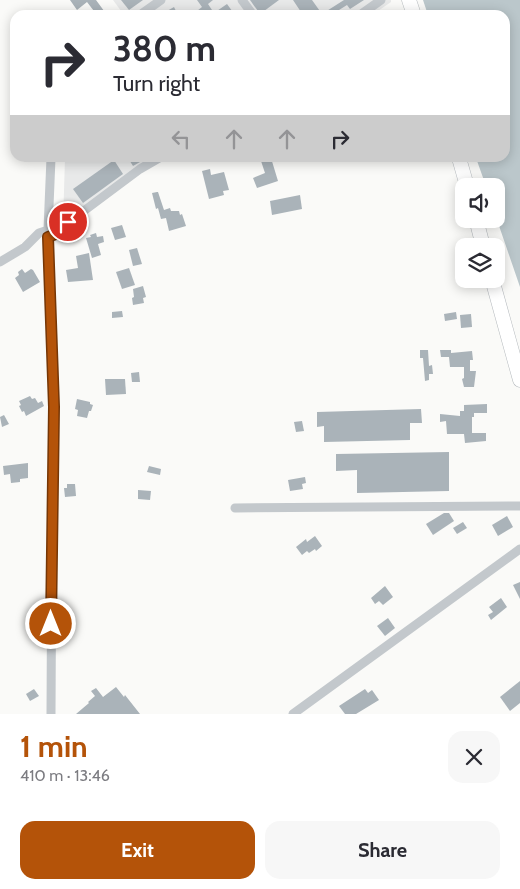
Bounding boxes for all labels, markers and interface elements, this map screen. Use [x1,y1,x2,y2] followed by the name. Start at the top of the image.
[113,27,216,70] text: 380 m
[30,30,95,95] icon: right
[113,70,200,97] text: Turn right
[167,125,195,153] icon: left
[220,125,248,153] icon: ahead
[273,125,301,153] icon: ahead
[326,125,354,153] icon: right
[455,178,505,288] map controls
[455,178,505,228] button: sound
[47,201,89,243] pin
[54,208,82,236] icon: arrive
[455,238,505,288] button: layers
[24,597,76,649] position arrow
[20,728,88,765] text: 1 min
[448,731,500,783] button: close
[20,766,110,785] text: 410 m · 13:46
[20,821,255,879] button: Exit
[265,821,500,879] button: Share

